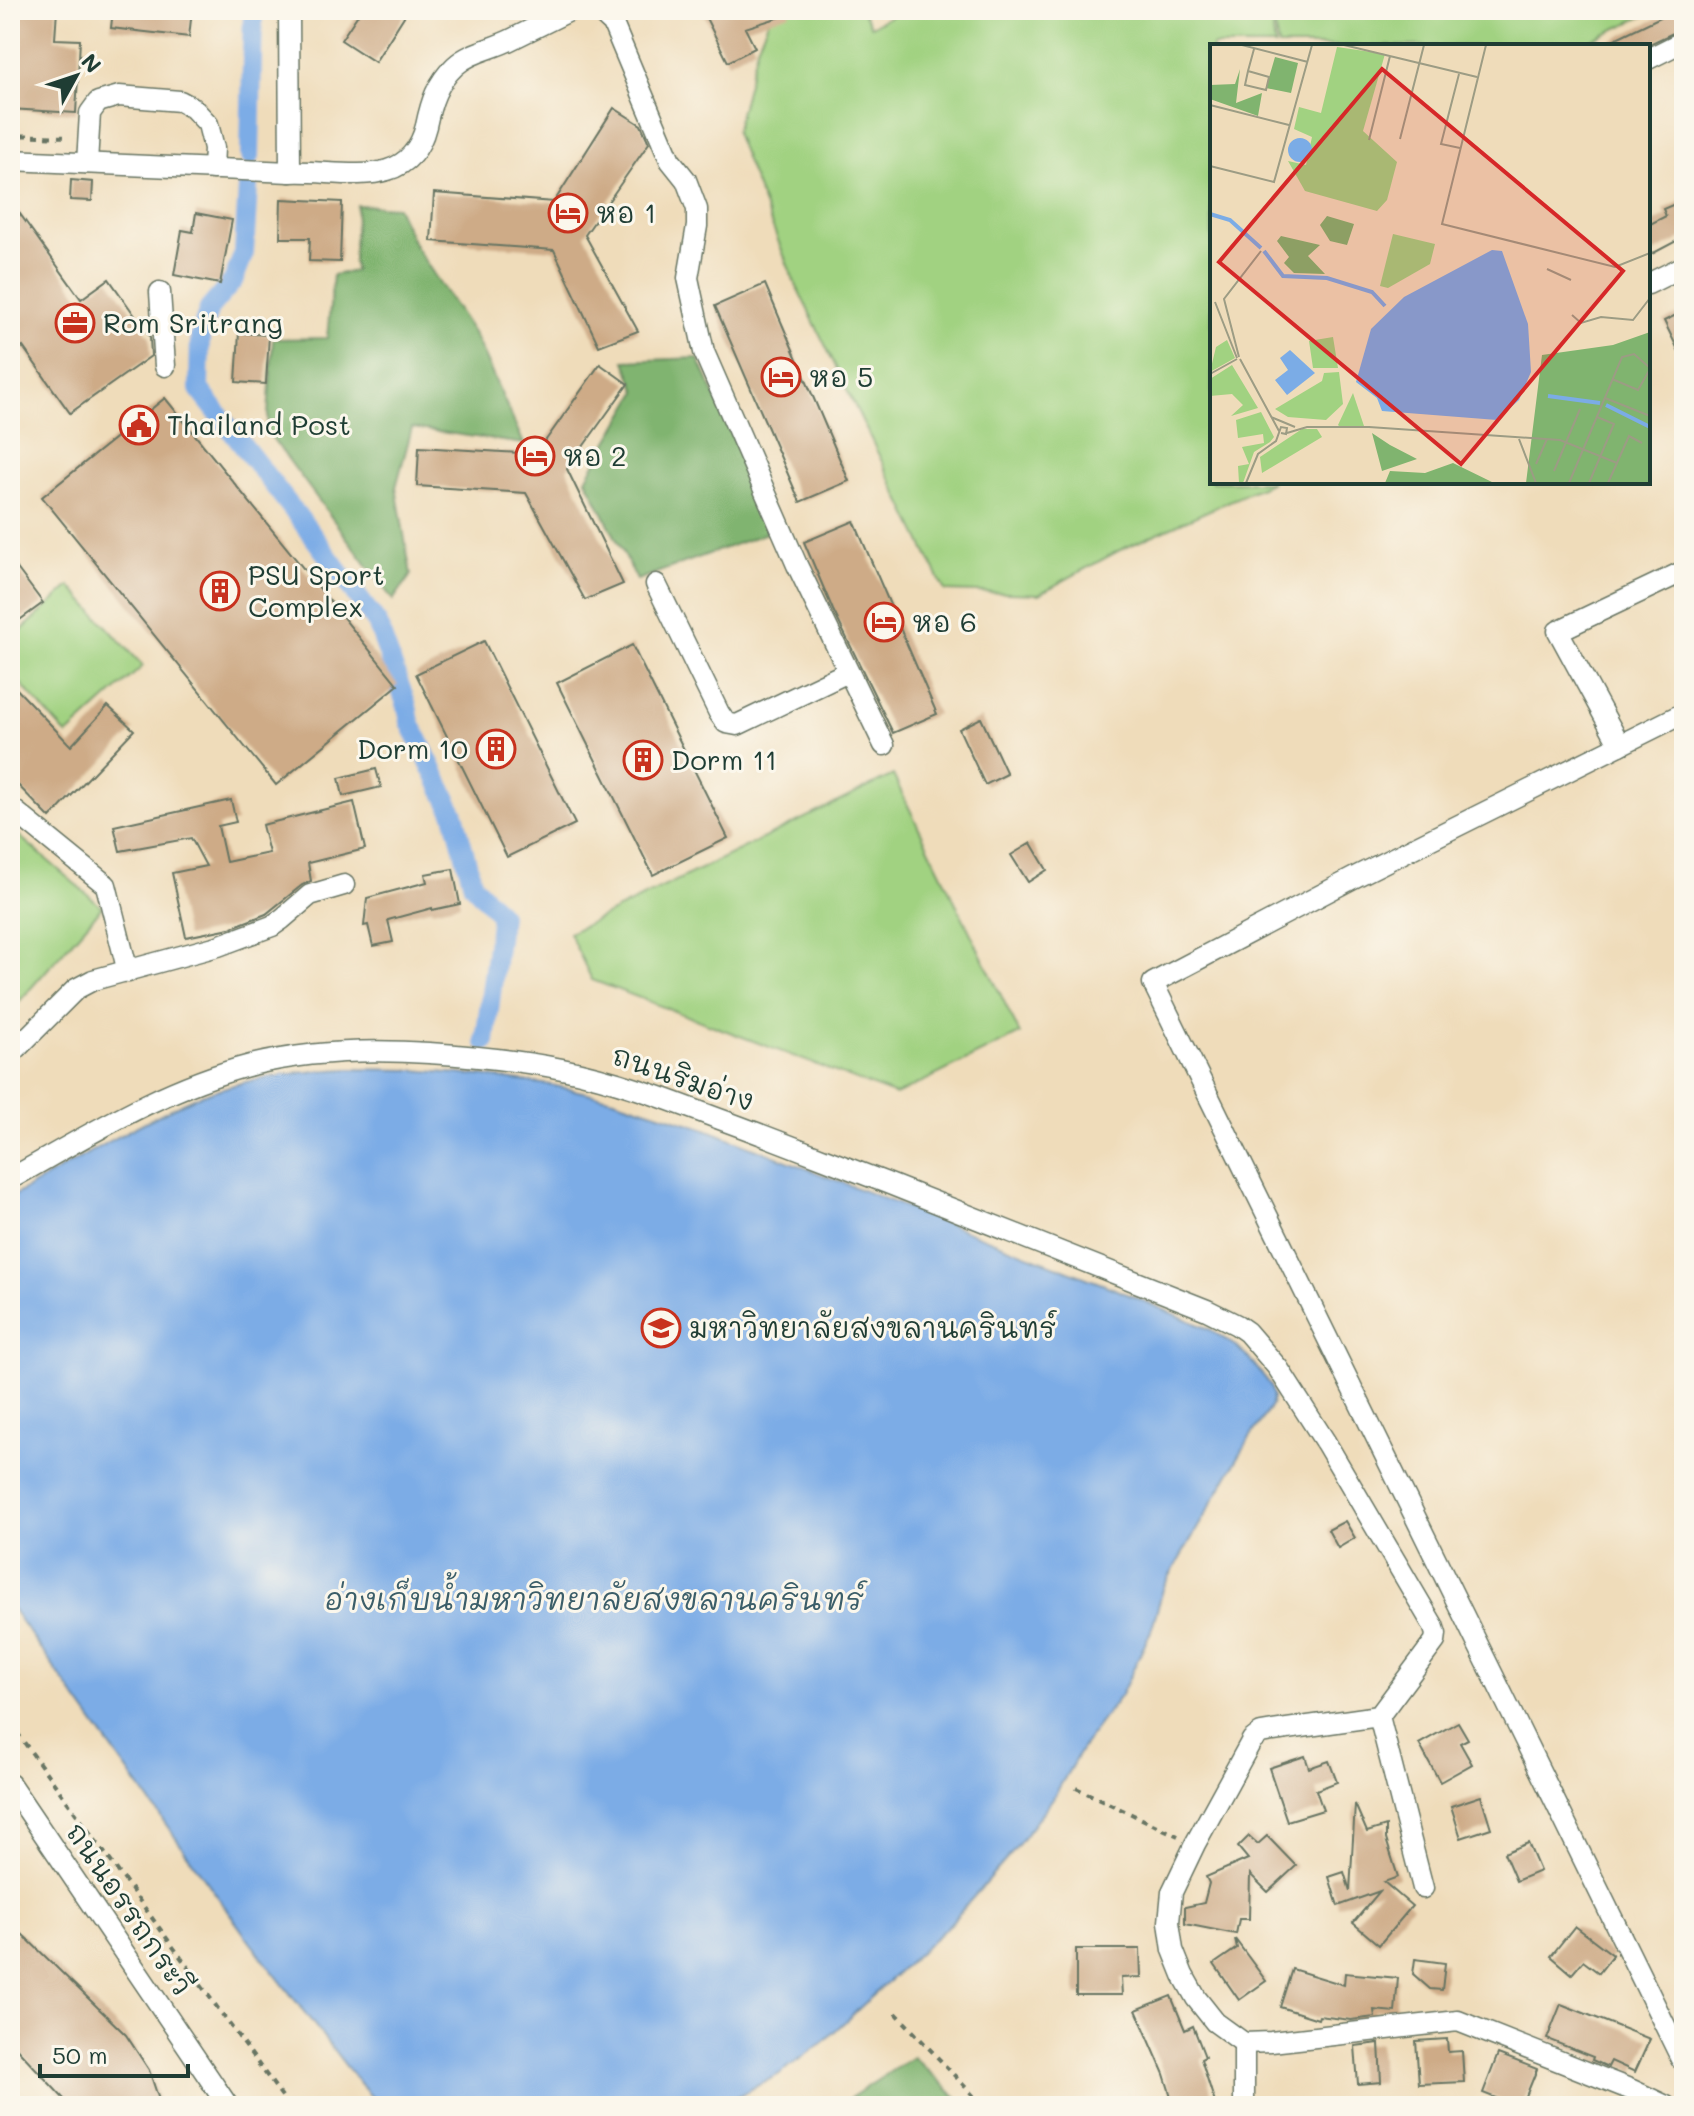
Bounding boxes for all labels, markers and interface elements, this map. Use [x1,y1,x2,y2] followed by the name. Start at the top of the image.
[36,36,116,116] north arrow
[1210,44,1650,484] inset map
[75,47,108,79] text: N
[547,192,589,234] hotel icon: หอ 1
[596,194,656,230] place label: หอ 1
[54,302,96,344] office icon: Rom Sritrang
[103,304,283,340] place label: Rom Sritrang
[760,356,802,398] hotel icon: หอ 5
[809,358,873,394] place label: หอ 5
[118,404,160,446] public building icon: Thailand Post
[167,406,351,442] place label: Thailand Post
[514,435,556,477] hotel icon: หอ 2
[563,437,627,473] place label: หอ 2
[248,556,385,624] place label: PSU Sport Complex
[199,570,241,612] building icon: PSU Sport Complex
[863,601,905,643] hotel icon: หอ 6
[912,603,977,639] place label: หอ 6
[475,728,517,770] building icon: Dorm 10
[357,730,468,766] place label: Dorm 10
[622,739,664,781] building icon: Dorm 11
[671,741,777,777] place label: Dorm 11
[607,1036,759,1118] street label: ถนนริมอ่าง
[640,1307,682,1349] school or university icon: มหาวิทยาลัยสงขลานครินทร์
[689,1309,1057,1345] place label: มหาวิทยาลัยสงขลานครินทร์
[324,1572,868,1618] water label: อ่างเก็บน้ำมหาวิทยาลัยสงขลานครินทร์
[59,1815,201,2002] street label: ถนนอรรถกระวี
[40,2028,188,2078] scale bar
[52,2039,108,2070] text: 50 m

